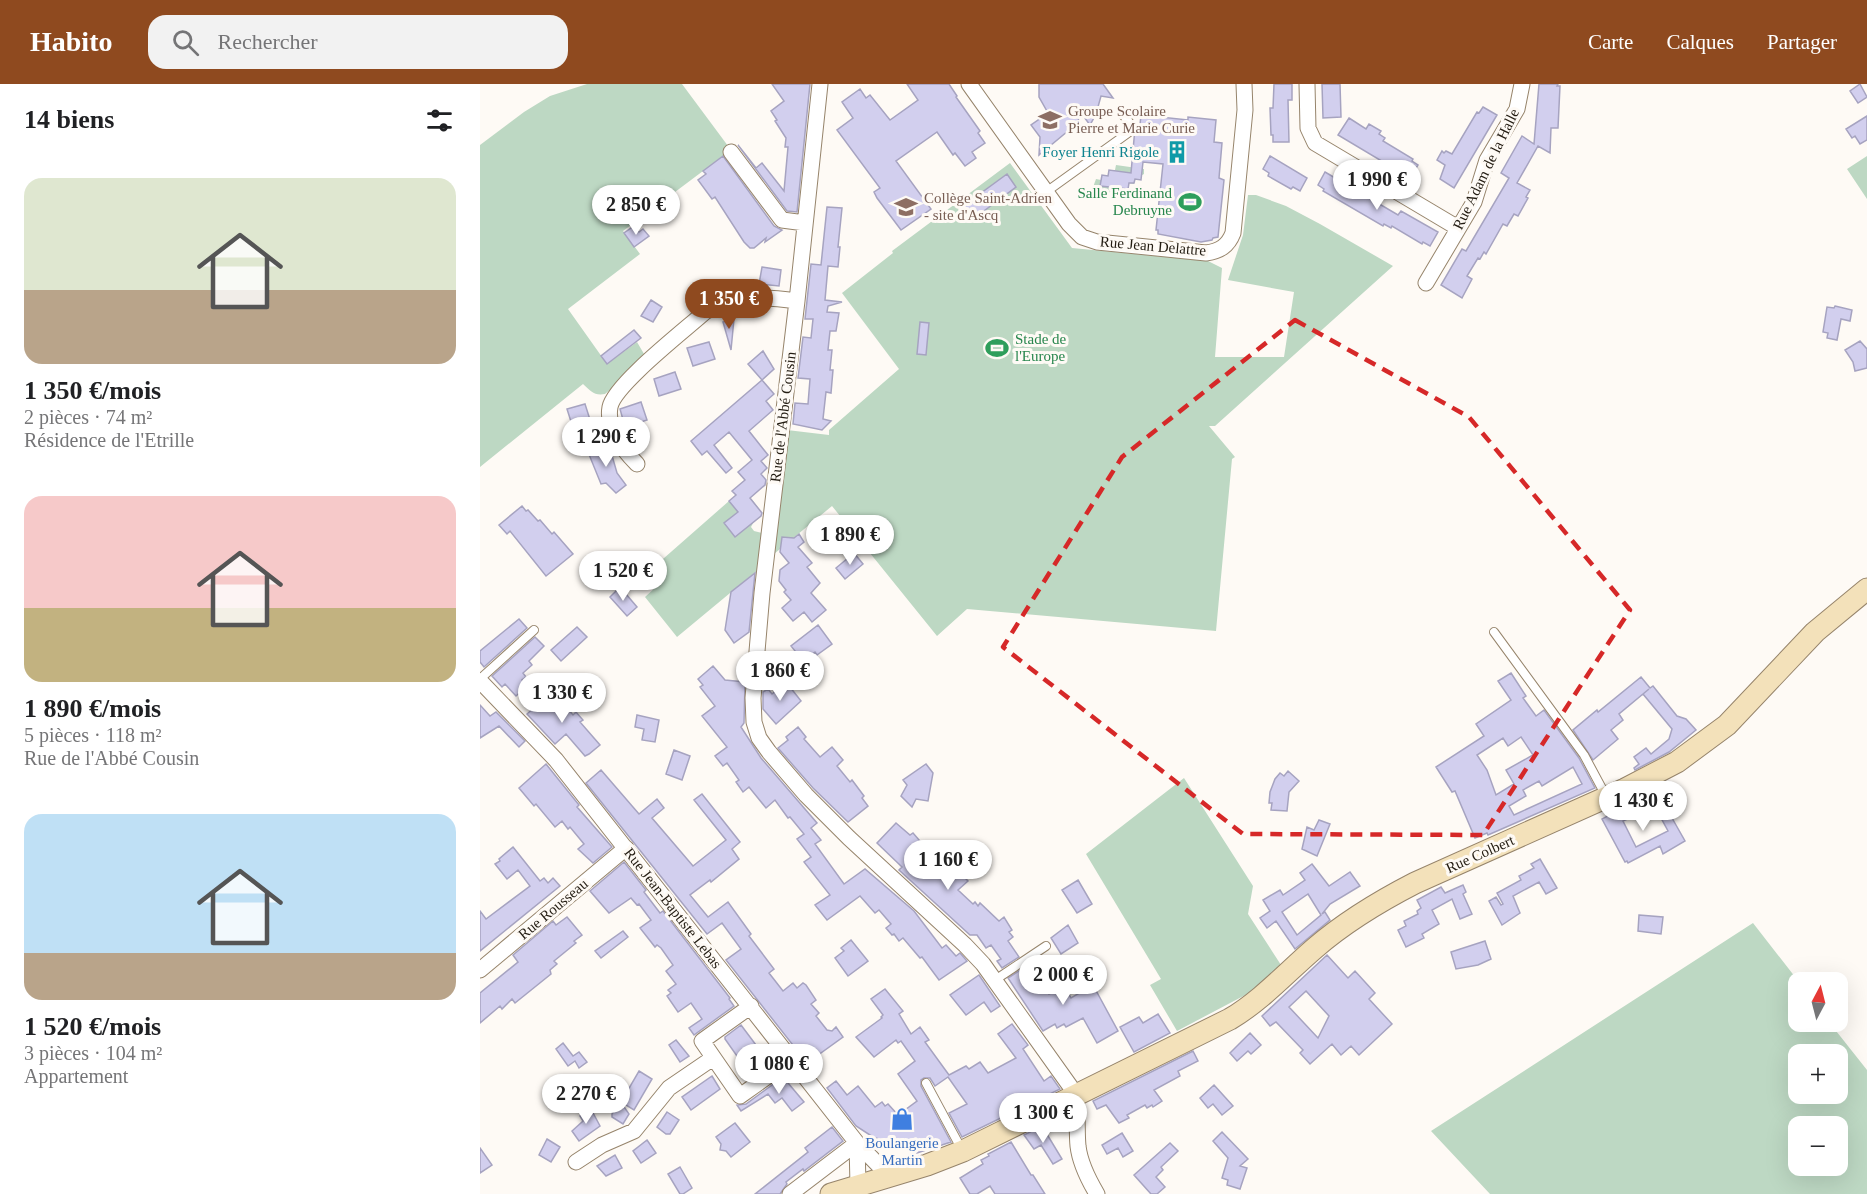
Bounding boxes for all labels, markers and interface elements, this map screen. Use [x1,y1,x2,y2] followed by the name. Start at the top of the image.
[148,15,568,69] search box
[30,26,112,57] text: Habito
[169,26,202,59] icon: search
[217,29,318,54] text: Rechercher
[1588,30,1633,54] text: Carte
[1666,30,1734,54] text: Calques
[1767,30,1837,54] text: Partager
[1068,103,1195,136] place label: Groupe Scolaire Pierre et Marie Curie
[423,104,456,137] icon: filters
[24,105,114,134] text: 14 biens
[1450,106,1522,232] street label: Rue Adam de la Halle
[1037,107,1063,133] school or university icon: Groupe Scolaire Pierre et Marie Curie
[1164,139,1190,165] building icon: Foyer Henri Rigole
[1042,144,1159,160] place label: Foyer Henri Rigole
[1322,160,1432,211] pin: 1 990 €
[1347,168,1407,190] text: 1 990 €
[581,185,691,236] pin: 2 850 €
[1077,185,1172,218] place label: Salle Ferdinand Debruyne
[1177,189,1203,215] sports icon: Salle Ferdinand Debruyne
[924,190,1052,223] place label: Collège Saint-Adrien - site d'Ascq
[606,193,666,215] text: 2 850 €
[893,194,919,220] school or university icon: Collège Saint-Adrien - site d'Ascq
[186,217,294,325] icon: home
[1099,233,1207,259] street label: Rue Jean Delattre
[674,279,784,330] pin: 1 350 €
[699,287,759,309] text: 1 350 €
[1015,331,1067,364] place label: Stade de l'Europe
[984,335,1010,361] sports icon: Stade de l'Europe
[767,350,799,483] street label: Rue de l'Abbé Cousin
[24,376,161,405] text: 1 350 €/mois
[24,406,152,428] text: 2 pièces · 74 m²
[551,417,661,468] pin: 1 290 €
[576,425,636,447] text: 1 290 €
[24,429,194,451] text: Résidence de l'Etrille
[795,515,905,566] pin: 1 890 €
[820,523,880,545] text: 1 890 €
[186,535,294,643] icon: home
[568,551,678,602] pin: 1 520 €
[593,559,653,581] text: 1 520 €
[725,651,835,702] pin: 1 860 €
[750,659,810,681] text: 1 860 €
[507,673,617,724] pin: 1 330 €
[532,681,592,703] text: 1 330 €
[24,694,161,723] text: 1 890 €/mois
[24,724,161,746] text: 5 pièces · 118 m²
[24,747,199,769] text: Rue de l'Abbé Cousin
[1588,781,1698,832] pin: 1 430 €
[1613,789,1673,811] text: 1 430 €
[1443,832,1517,876] street label: Rue Colbert
[893,840,1003,891] pin: 1 160 €
[621,845,725,971] street label: Rue Jean-Baptiste Lebas
[918,848,978,870] text: 1 160 €
[186,853,294,961] icon: home
[515,875,591,943] street label: Rue Rousseau
[1008,955,1118,1006] pin: 2 000 €
[1033,963,1093,985] text: 2 000 €
[1788,972,1848,1032] north arrow
[1788,972,1848,1176] map controls
[24,1012,161,1041] text: 1 520 €/mois
[24,1042,162,1064] text: 3 pièces · 104 m²
[724,1044,834,1095] pin: 1 080 €
[1788,1044,1848,1104] button: +
[749,1052,809,1074] text: 1 080 €
[24,1065,128,1087] text: Appartement
[531,1074,641,1125] pin: 2 270 €
[556,1082,616,1104] text: 2 270 €
[988,1093,1098,1144] pin: 1 300 €
[1013,1101,1073,1123] text: 1 300 €
[889,1106,915,1132] shop icon: Boulangerie Martin
[1788,1116,1848,1176] button: −
[865,1135,939,1168] place label: Boulangerie Martin

